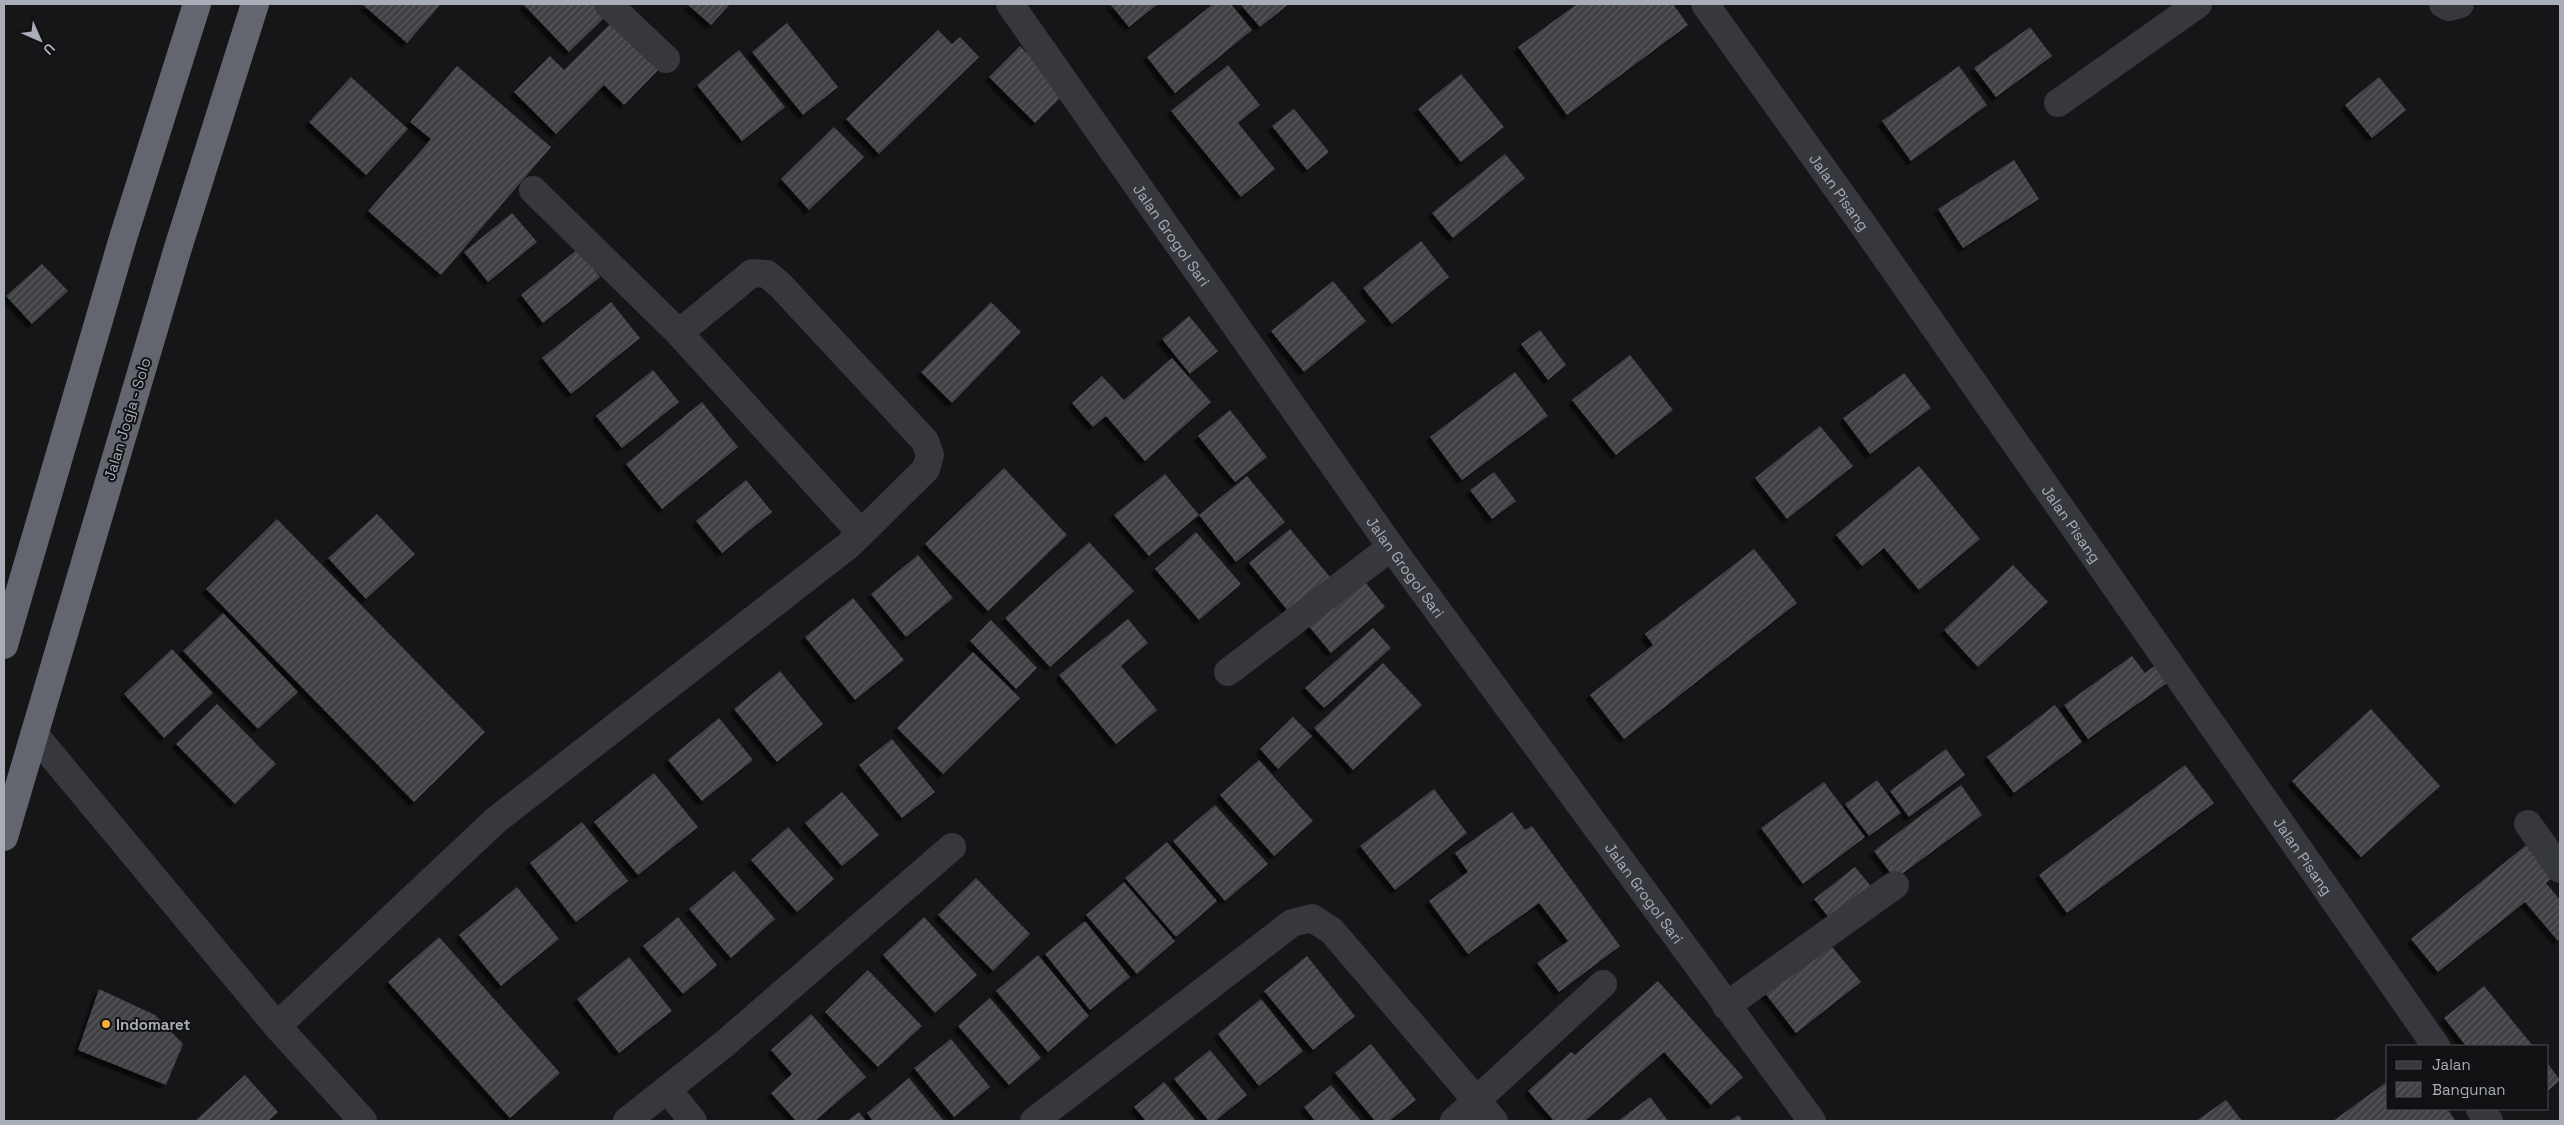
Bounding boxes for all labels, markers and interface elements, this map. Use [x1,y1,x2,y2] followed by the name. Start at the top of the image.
[15,15,65,65] north arrow
[39,39,59,59] text: U
[1805,149,1874,234] street label: Jalan Pisang
[1130,180,1214,290] street label: Jalan Grogol Sari
[99,355,155,483] street label: Jalan Jogja - Solo
[2038,481,2105,566] street label: Jalan Pisang
[1363,512,1449,621] street label: Jalan Grogol Sari
[2270,813,2337,898] street label: Jalan Pisang
[1601,838,1688,947] street label: Jalan Grogol Sari
[116,1015,191,1034] place label: Indomaret
[100,1018,112,1030] marker: Indomaret
[2386,1045,2549,1110] legend
[2432,1055,2471,1074] text: Jalan
[2432,1080,2506,1099] text: Bangunan

